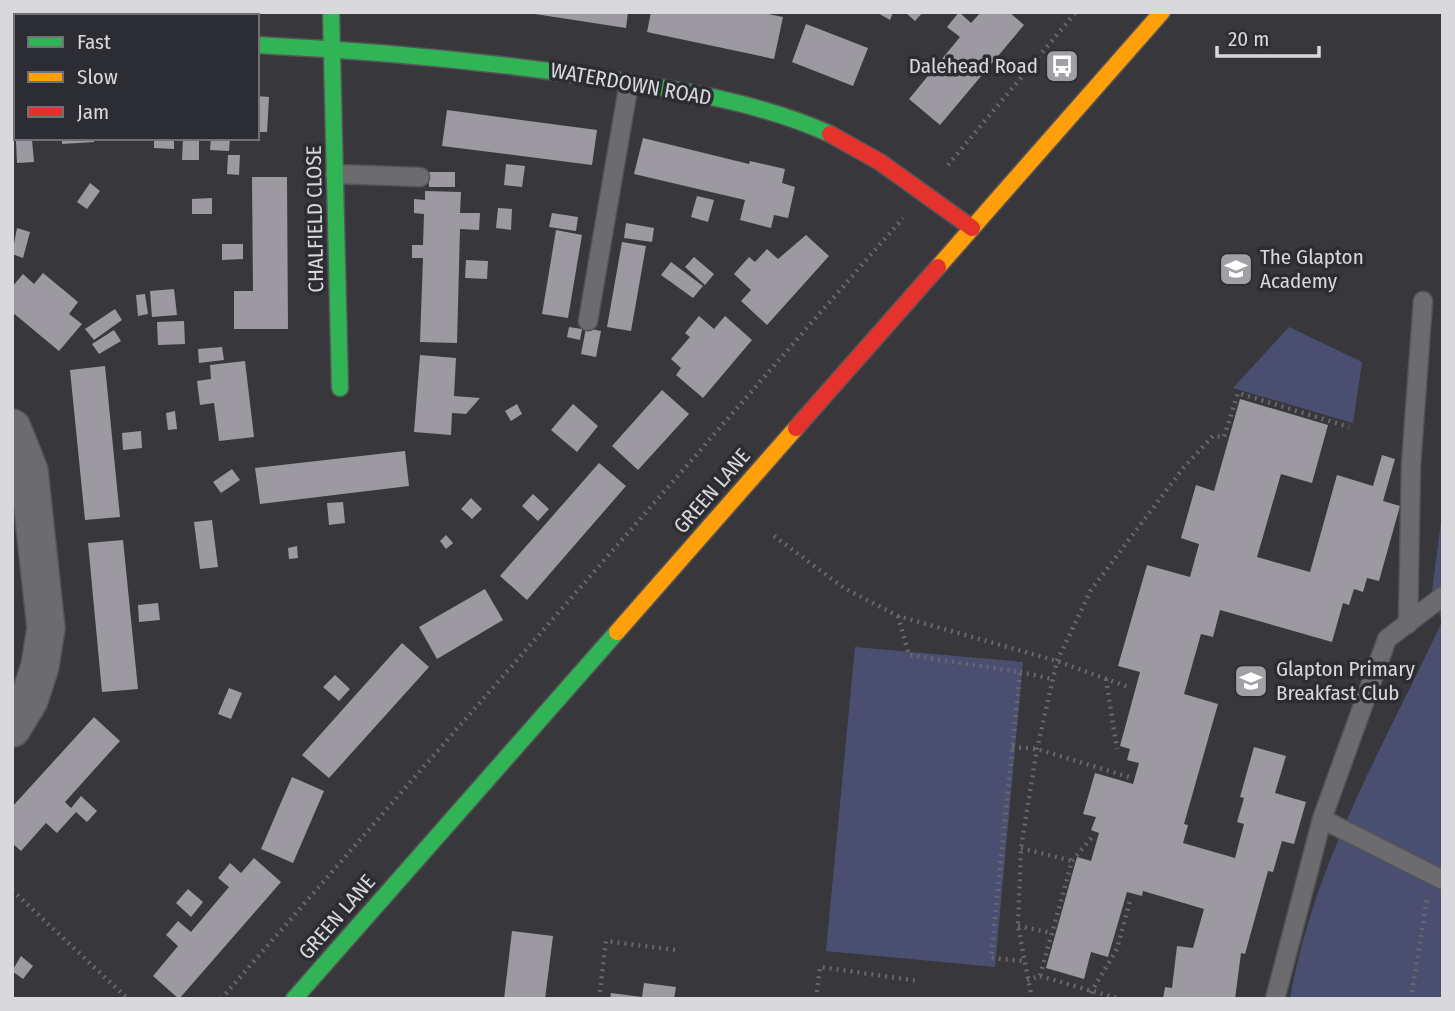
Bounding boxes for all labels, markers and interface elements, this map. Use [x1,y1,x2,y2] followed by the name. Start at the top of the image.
[14,14,259,140] legend
[1217,14,1318,58] scale bar
[1228,26,1269,52] text: 20 m
[77,29,111,55] text: Fast
[1043,47,1081,85] bus stop icon: Dalehead Road
[909,53,1038,79] place label: Dalehead Road
[548,57,714,111] street label: WATERDOWN ROAD
[77,64,118,90] text: Slow
[77,99,109,125] text: Jam
[301,145,329,293] street label: CHALFIELD CLOSE
[1260,244,1364,294] place label: The Glapton Academy
[1217,250,1255,288] school or university icon: The Glapton Academy
[668,443,756,539] street label: GREEN LANE
[1276,656,1415,706] place label: Glapton Primary Breakfast Club
[1232,662,1270,700] school or university icon: Glapton Primary Breakfast Club
[293,869,381,965] street label: GREEN LANE

